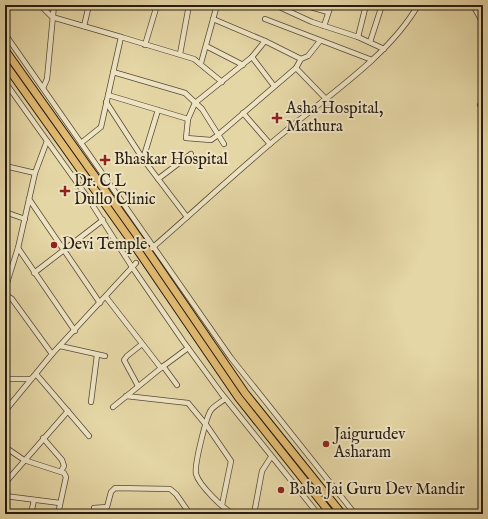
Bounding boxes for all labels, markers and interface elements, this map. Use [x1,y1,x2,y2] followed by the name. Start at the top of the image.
[285,99,383,137] place label: Asha Hospital, Mathura
[271,112,283,124] marker: Asha Hospital, Mathura
[114,150,228,170] place label: Bhaskar Hospital
[99,154,111,166] marker: Bhaskar Hospital
[74,172,156,210] place label: Dr. C L Dullo Clinic
[59,185,71,197] marker: Dr. C L Dullo Clinic
[62,235,147,255] place label: Devi Temple
[49,240,59,250] marker: Devi Temple
[332,425,406,463] place label: Jaigurudev Asharam
[321,439,331,449] marker: Jaigurudev Asharam
[289,480,465,500] place label: Baba Jai Guru Dev Mandir
[276,485,286,495] marker: Baba Jai Guru Dev Mandir

